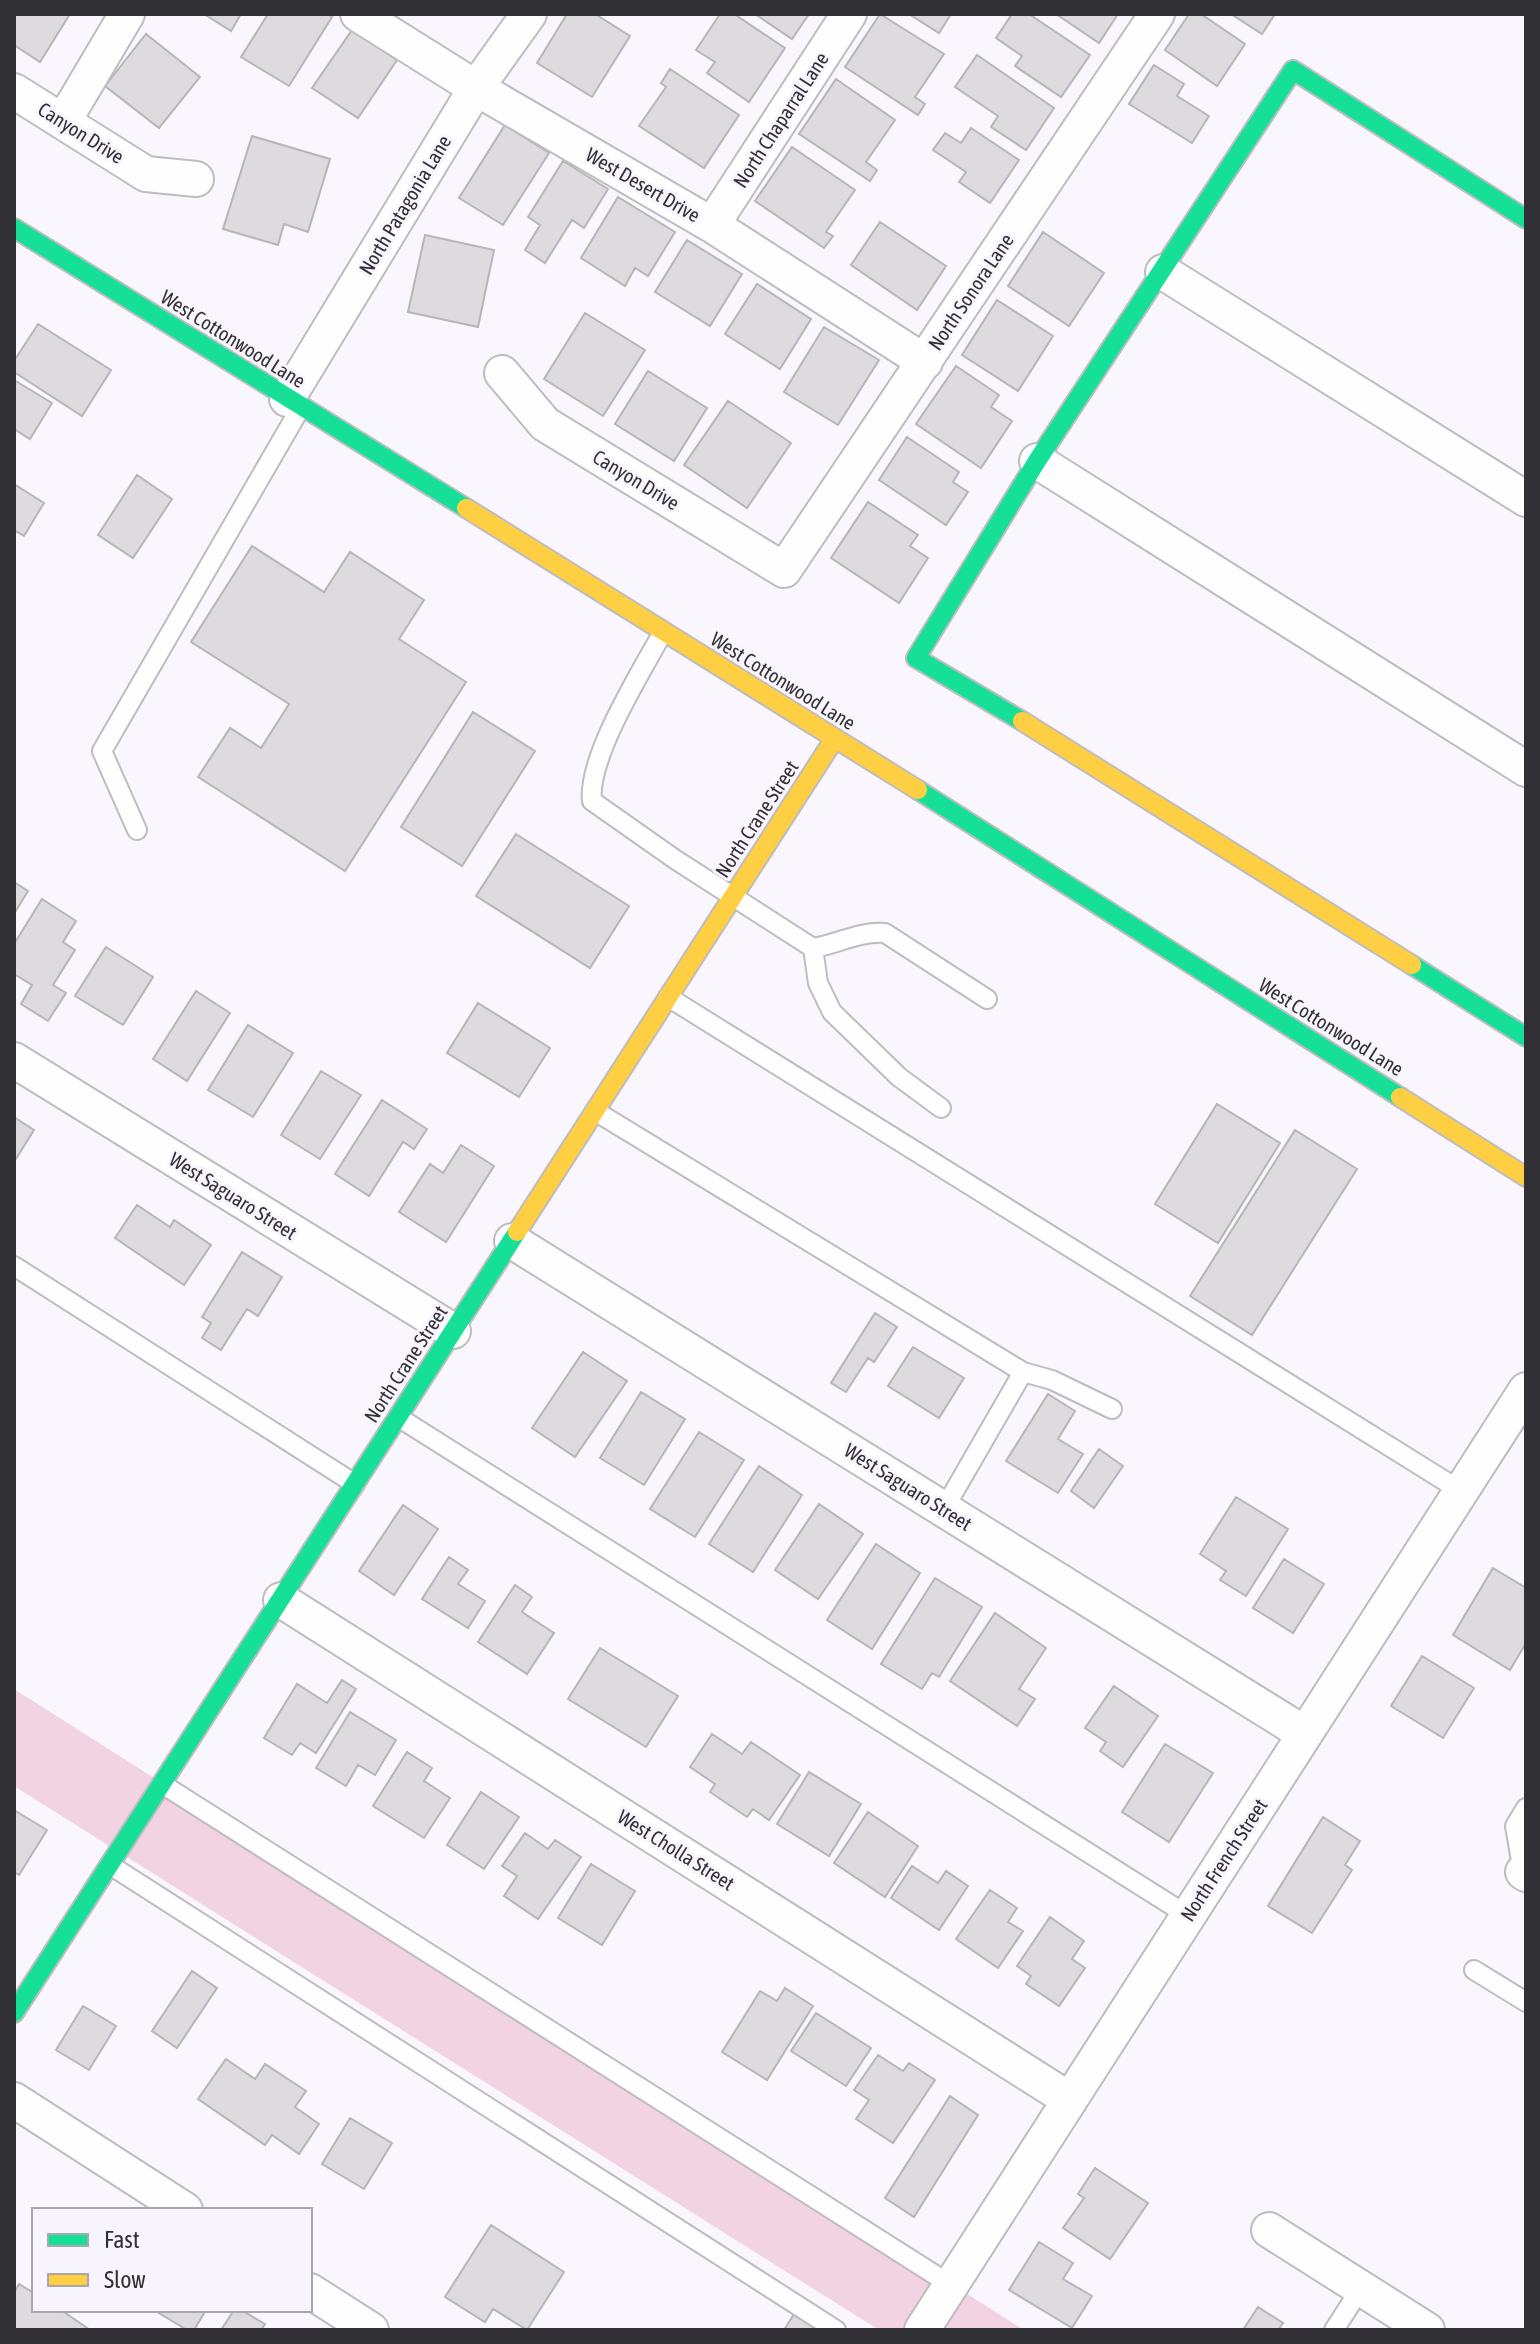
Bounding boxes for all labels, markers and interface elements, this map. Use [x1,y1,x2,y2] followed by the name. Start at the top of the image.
[728,48,833,192] street label: North Chaparral Lane
[34,97,128,168] street label: Canyon Drive
[354,131,455,279] street label: North Patagonia Lane
[582,143,704,227] street label: West Desert Drive
[923,229,1018,354] street label: North Sonora Lane
[157,285,310,392] street label: West Cottonwood Lane
[589,445,684,514] street label: Canyon Drive
[707,627,860,734] street label: West Cottonwood Lane
[710,756,803,881] street label: North Crane Street
[1255,973,1408,1080] street label: West Cottonwood Lane
[165,1147,301,1244] street label: West Saguaro Street
[359,1301,452,1426] street label: North Crane Street
[840,1438,976,1535] street label: West Saguaro Street
[1175,1794,1272,1925] street label: North French Street
[614,1805,739,1895] street label: West Cholla Street
[32,2208,312,2312] legend
[104,2226,140,2253] text: Fast
[104,2266,146,2293] text: Slow

